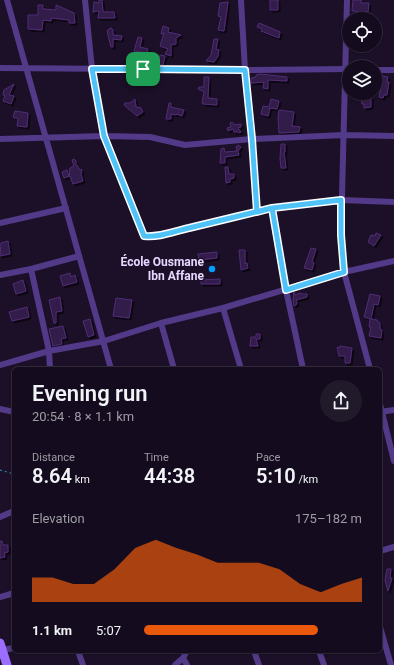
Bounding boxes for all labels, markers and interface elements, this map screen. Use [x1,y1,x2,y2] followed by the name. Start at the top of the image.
[342,12,382,100] map controls
[342,12,382,52] button: locate
[126,52,160,86] pin
[132,58,154,80] icon: arrive
[342,60,382,100] button: layers
[121,254,205,283] place label: École Ousmane Ibn Affane
[207,264,217,274] marker: École Ousmane Ibn Affane
[320,380,362,422] button: share
[32,381,148,406] text: Evening run
[32,409,134,424] text: 20:54 · 8 × 1.1 km
[32,451,75,464] text: Distance
[144,451,169,464] text: Time
[256,451,280,464] text: Pace
[32,464,72,488] text: 8.64
[144,464,195,488] text: 44:38
[256,464,296,488] text: 5:10
[72,473,90,486] text: km
[296,473,318,486] text: /km
[32,511,85,526] text: Elevation
[295,511,362,526] text: 175–182 m
[32,623,72,638] text: 1.1 km
[96,623,121,638] text: 5:07

